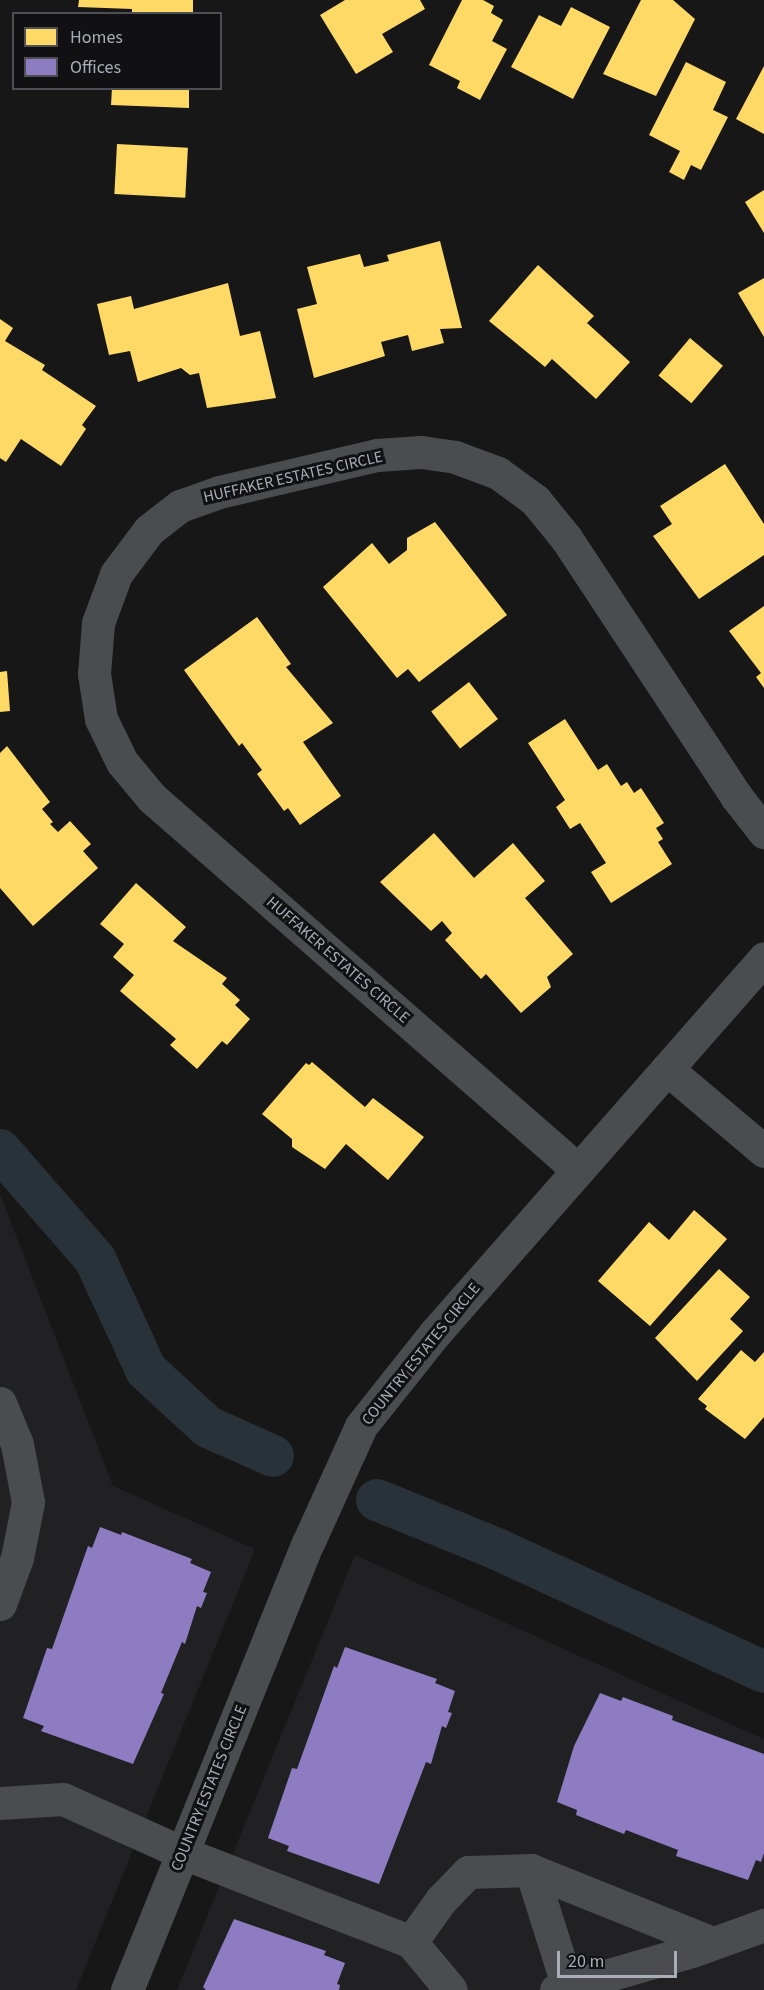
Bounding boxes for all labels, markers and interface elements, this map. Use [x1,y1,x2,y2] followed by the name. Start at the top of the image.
[12,12,222,90] legend
[70,25,123,50] text: Homes
[70,55,121,80] text: Offices
[201,447,385,507] street label: HUFFAKER ESTATES CIRCLE
[262,893,414,1027] street label: HUFFAKER ESTATES CIRCLE
[358,1279,484,1429] street label: COUNTRY ESTATES CIRCLE
[167,1702,251,1874] street label: COUNTRY ESTATES CIRCLE
[560,1939,680,1977] scale bar
[568,1949,604,1974] text: 20 m

